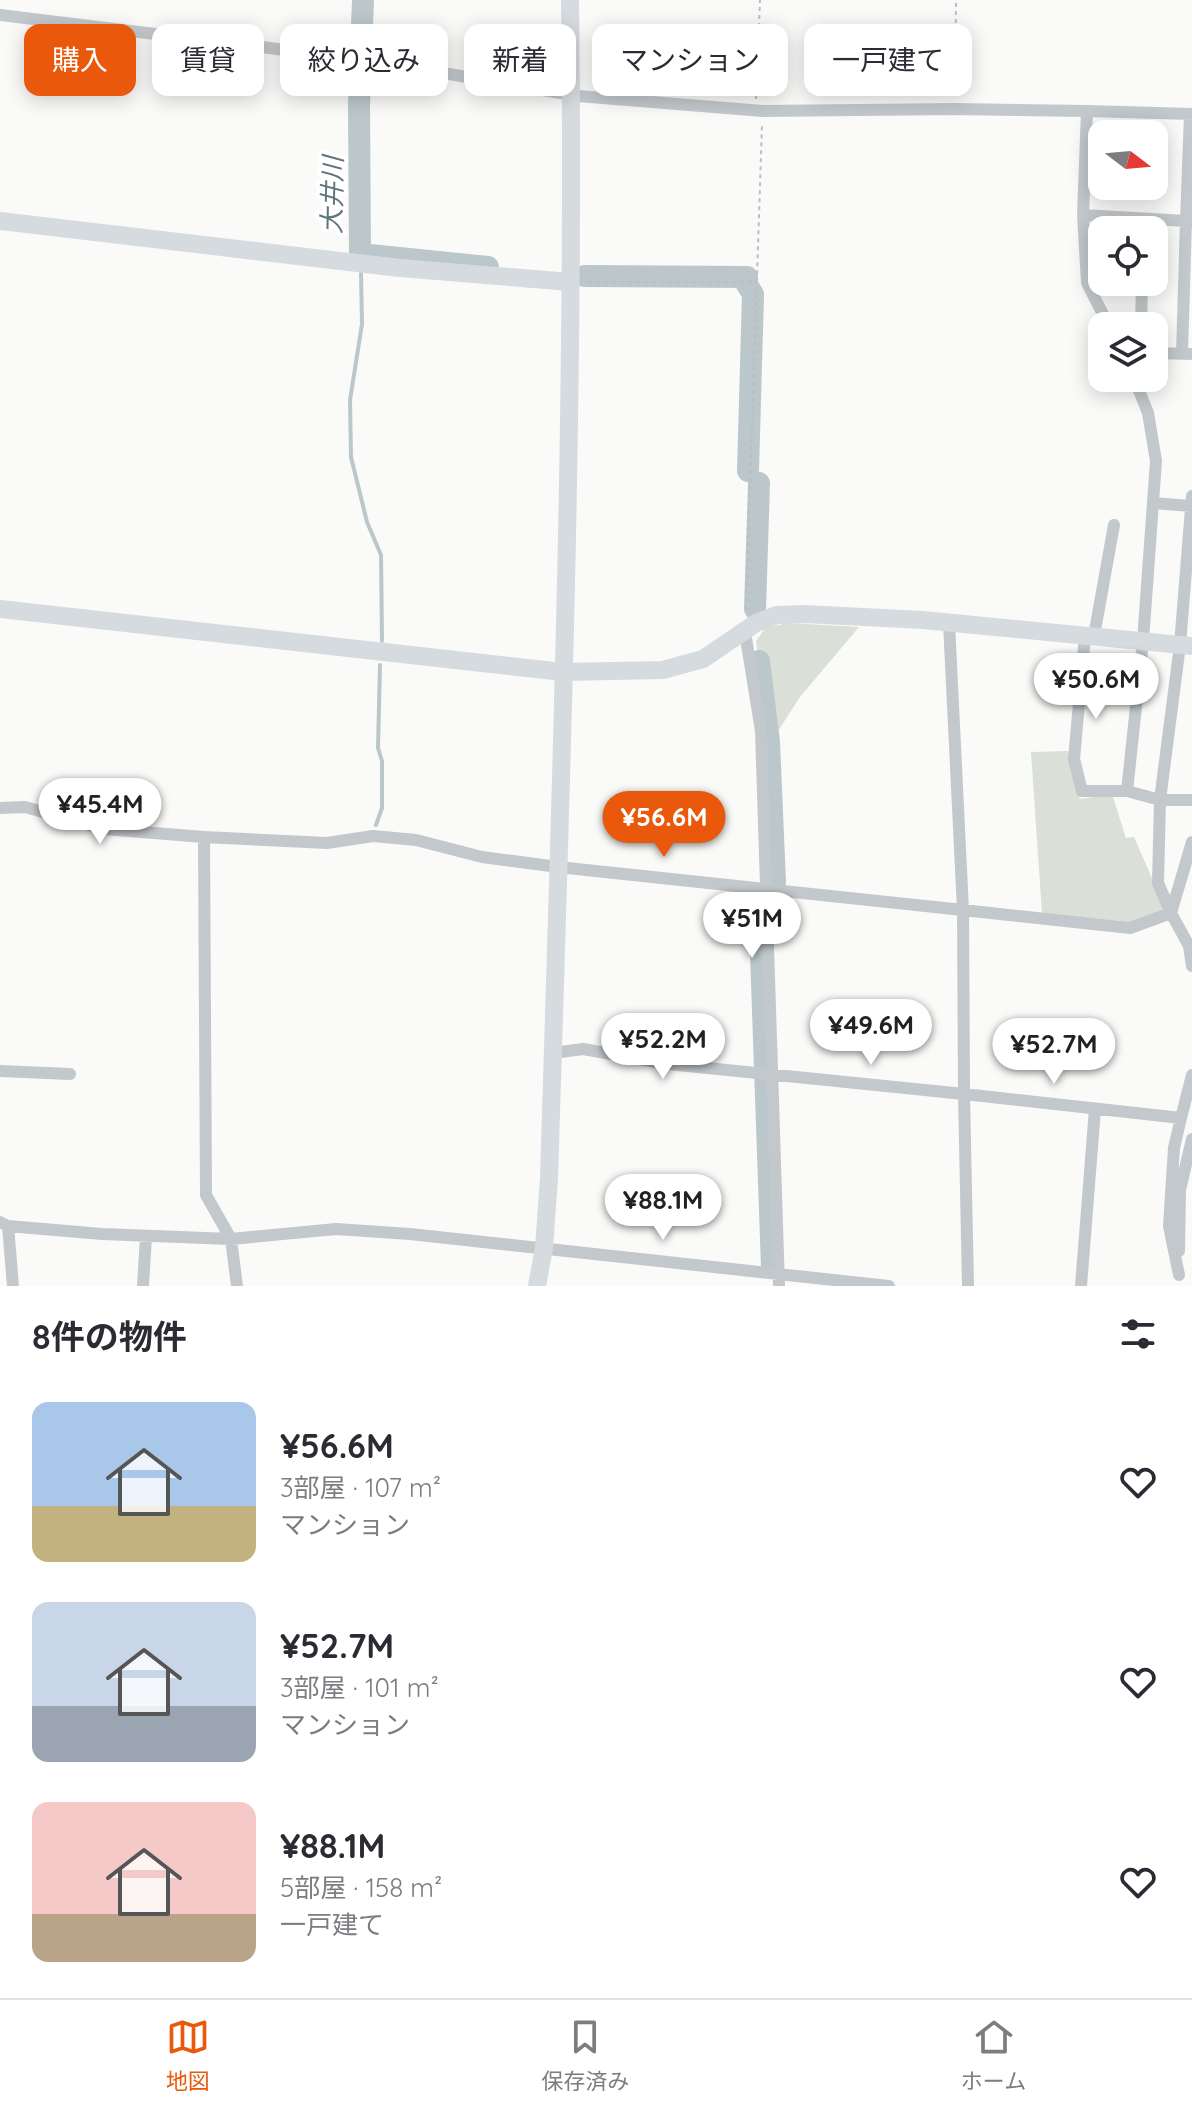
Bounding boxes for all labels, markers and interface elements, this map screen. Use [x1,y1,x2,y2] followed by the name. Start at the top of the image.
[24,24,136,96] chip: 購入
[152,24,264,96] chip: 賃貸
[280,24,448,96] chip: 絞り込み
[464,24,576,96] chip: 新着
[592,24,788,96] chip: マンション
[804,24,972,96] chip: 一戸建て
[1088,120,1168,200] north arrow
[1088,120,1168,392] map controls
[315,153,349,234] water label: 大井川
[1088,216,1168,296] button: locate
[1088,312,1168,392] button: layers
[1031,653,1161,721] pin: ¥50.6M
[1052,662,1140,695] text: ¥50.6M
[35,778,165,846] pin: ¥45.4M
[57,787,144,820] text: ¥45.4M
[599,791,729,859] pin: ¥56.6M
[621,800,708,833] text: ¥56.6M
[705,892,799,960] pin: ¥51M
[721,901,783,934] text: ¥51M
[806,999,936,1067] pin: ¥49.6M
[828,1008,914,1041] text: ¥49.6M
[598,1013,728,1081] pin: ¥52.2M
[989,1018,1119,1086] pin: ¥52.7M
[619,1022,707,1055] text: ¥52.2M
[1010,1027,1098,1060] text: ¥52.7M
[598,1174,728,1242] pin: ¥88.1M
[623,1183,703,1216] text: ¥88.1M
[1116,1312,1160,1356] icon: filters
[32,1315,187,1358] text: 8件の物件
[280,1424,394,1467] text: ¥56.6M
[96,1434,192,1530] icon: home
[1116,1460,1160,1504] icon: heart
[280,1471,441,1504] text: 3部屋 · 107 m²
[280,1508,410,1541] text: マンション
[280,1624,394,1667] text: ¥52.7M
[96,1634,192,1730] icon: home
[1116,1660,1160,1704] icon: heart
[280,1671,439,1704] text: 3部屋 · 101 m²
[280,1708,410,1741] text: マンション
[280,1824,385,1867] text: ¥88.1M
[96,1834,192,1930] icon: home
[1116,1860,1160,1904] icon: heart
[280,1871,442,1904] text: 5部屋 · 158 m²
[280,1908,384,1941] text: 一戸建て
[166,2015,210,2095] tab: 地図
[541,2015,629,2095] tab: 保存済み
[961,2015,1026,2095] tab: ホーム

